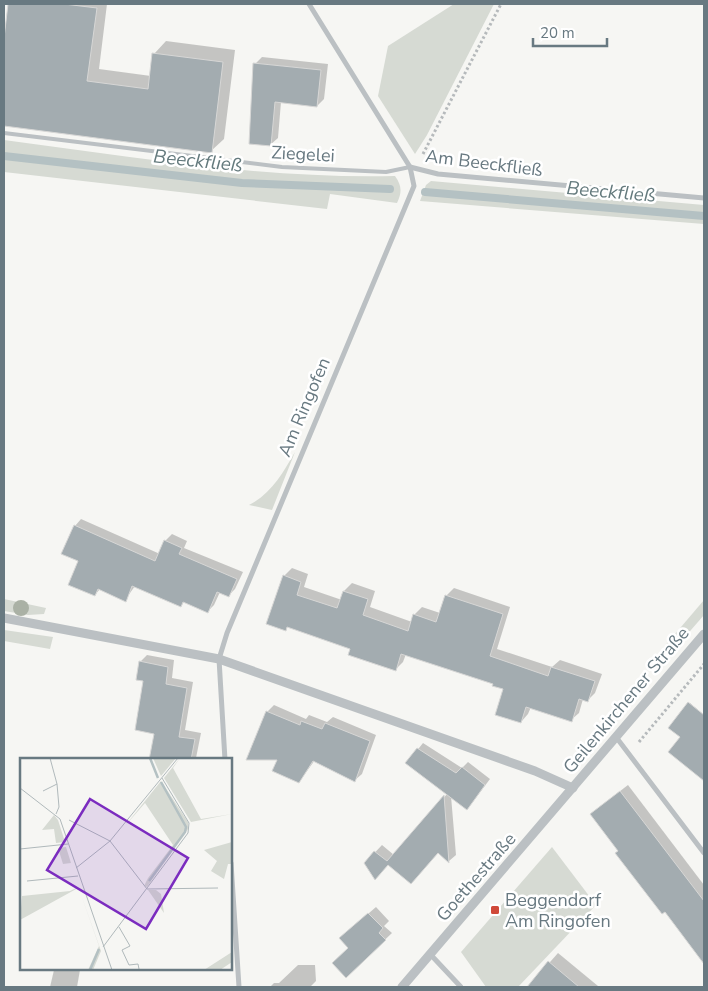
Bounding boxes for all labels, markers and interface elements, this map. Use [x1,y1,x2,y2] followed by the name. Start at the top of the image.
[533,15,607,47] scale bar
[540,23,575,43] text: 20 m
[271,140,335,168] street label: Ziegelei
[152,143,244,179] water label: Beeckfließ
[424,144,544,182] street label: Am Beeckfließ
[565,175,657,209] water label: Beeckfließ
[272,354,336,460] street label: Am Ringofen
[558,622,694,778] street label: Geilenkirchener Straße
[20,758,232,971] inset map
[431,828,521,926] street label: Goethestraße
[505,888,611,933] place label: Beggendorf Am Ringofen
[489,904,501,916] marker: Beggendorf Am Ringofen

